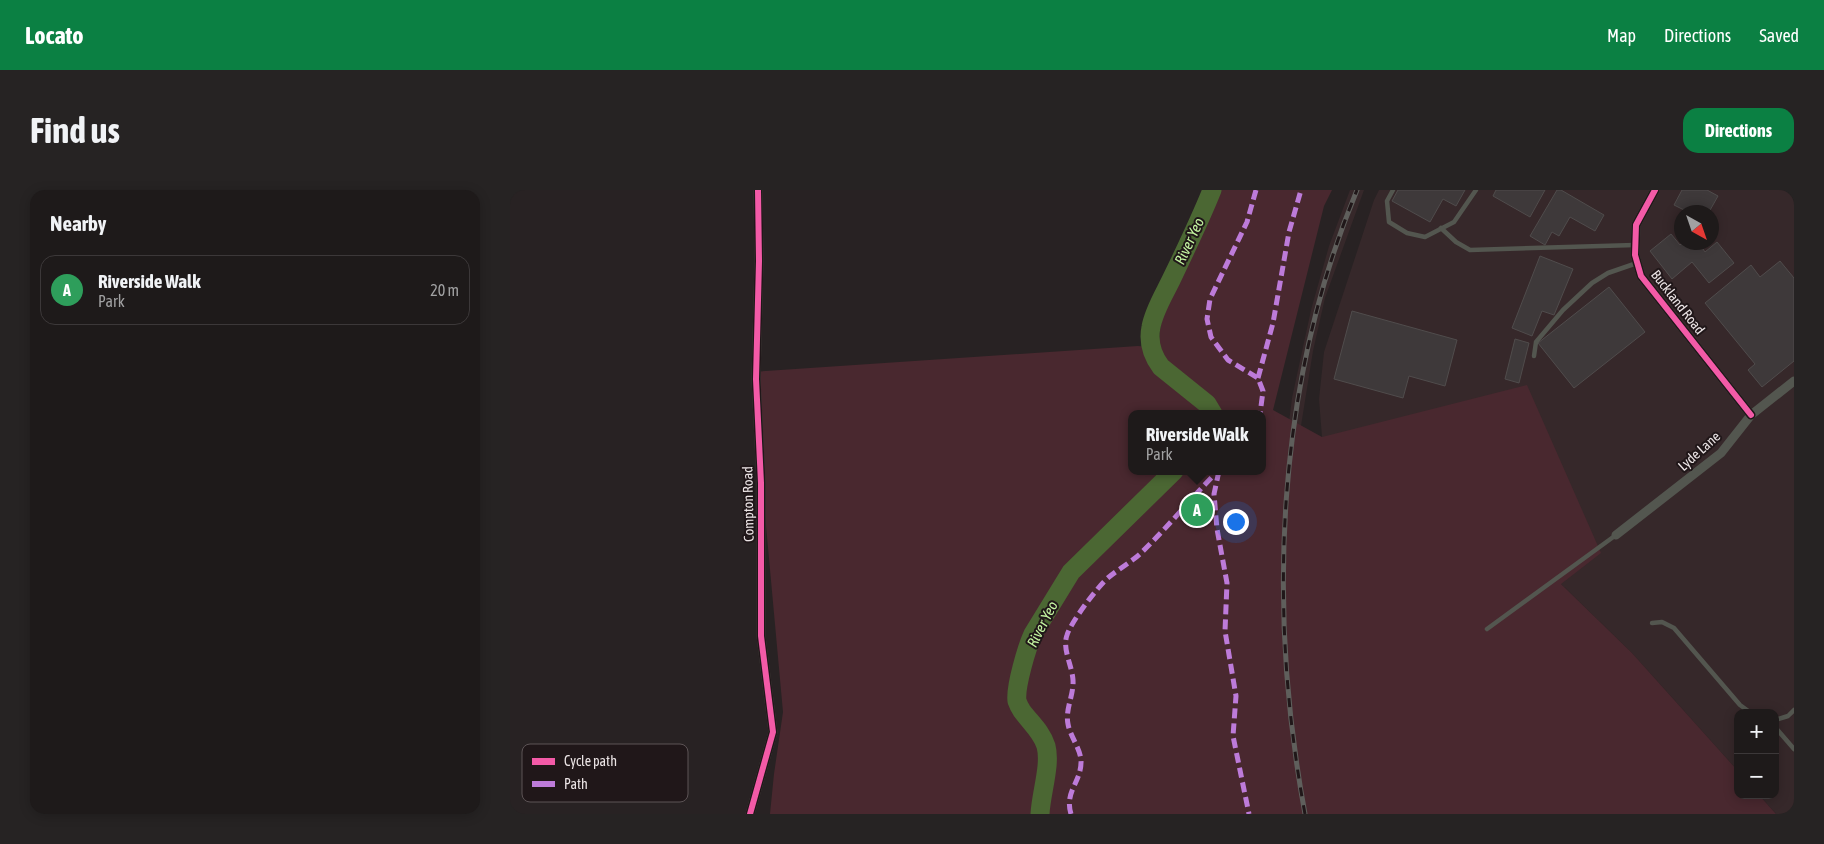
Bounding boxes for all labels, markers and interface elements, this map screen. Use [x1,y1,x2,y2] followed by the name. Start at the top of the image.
[25,22,84,49] text: Locato
[1607,25,1636,46] text: Map
[1664,25,1731,46] text: Directions
[1759,25,1799,46] text: Saved
[1683,108,1794,153] button: Directions
[30,110,120,150] text: Find us
[1674,205,1719,250] north arrow
[50,211,106,235] text: Nearby
[1171,215,1207,267] water label: River Yeo
[1648,267,1708,337] street label: Buckland Road
[98,270,201,292] text: Riverside Walk
[63,281,71,299] text: A
[430,281,459,299] text: 20 m
[98,292,125,310] text: Park
[1128,410,1266,475] popup
[1146,423,1248,445] text: Riverside Walk
[1675,428,1723,474] street label: Lyde Lane
[1146,445,1172,463] text: Park
[739,466,757,542] street label: Compton Road
[1181,491,1213,529] pin: A
[1223,509,1249,535] your location
[1023,598,1061,650] water label: River Yeo
[1734,709,1779,799] map controls
[1734,709,1779,754] button: +
[522,744,688,802] legend
[564,753,617,769] text: Cycle path
[1734,754,1779,799] button: −
[564,776,588,792] text: Path

